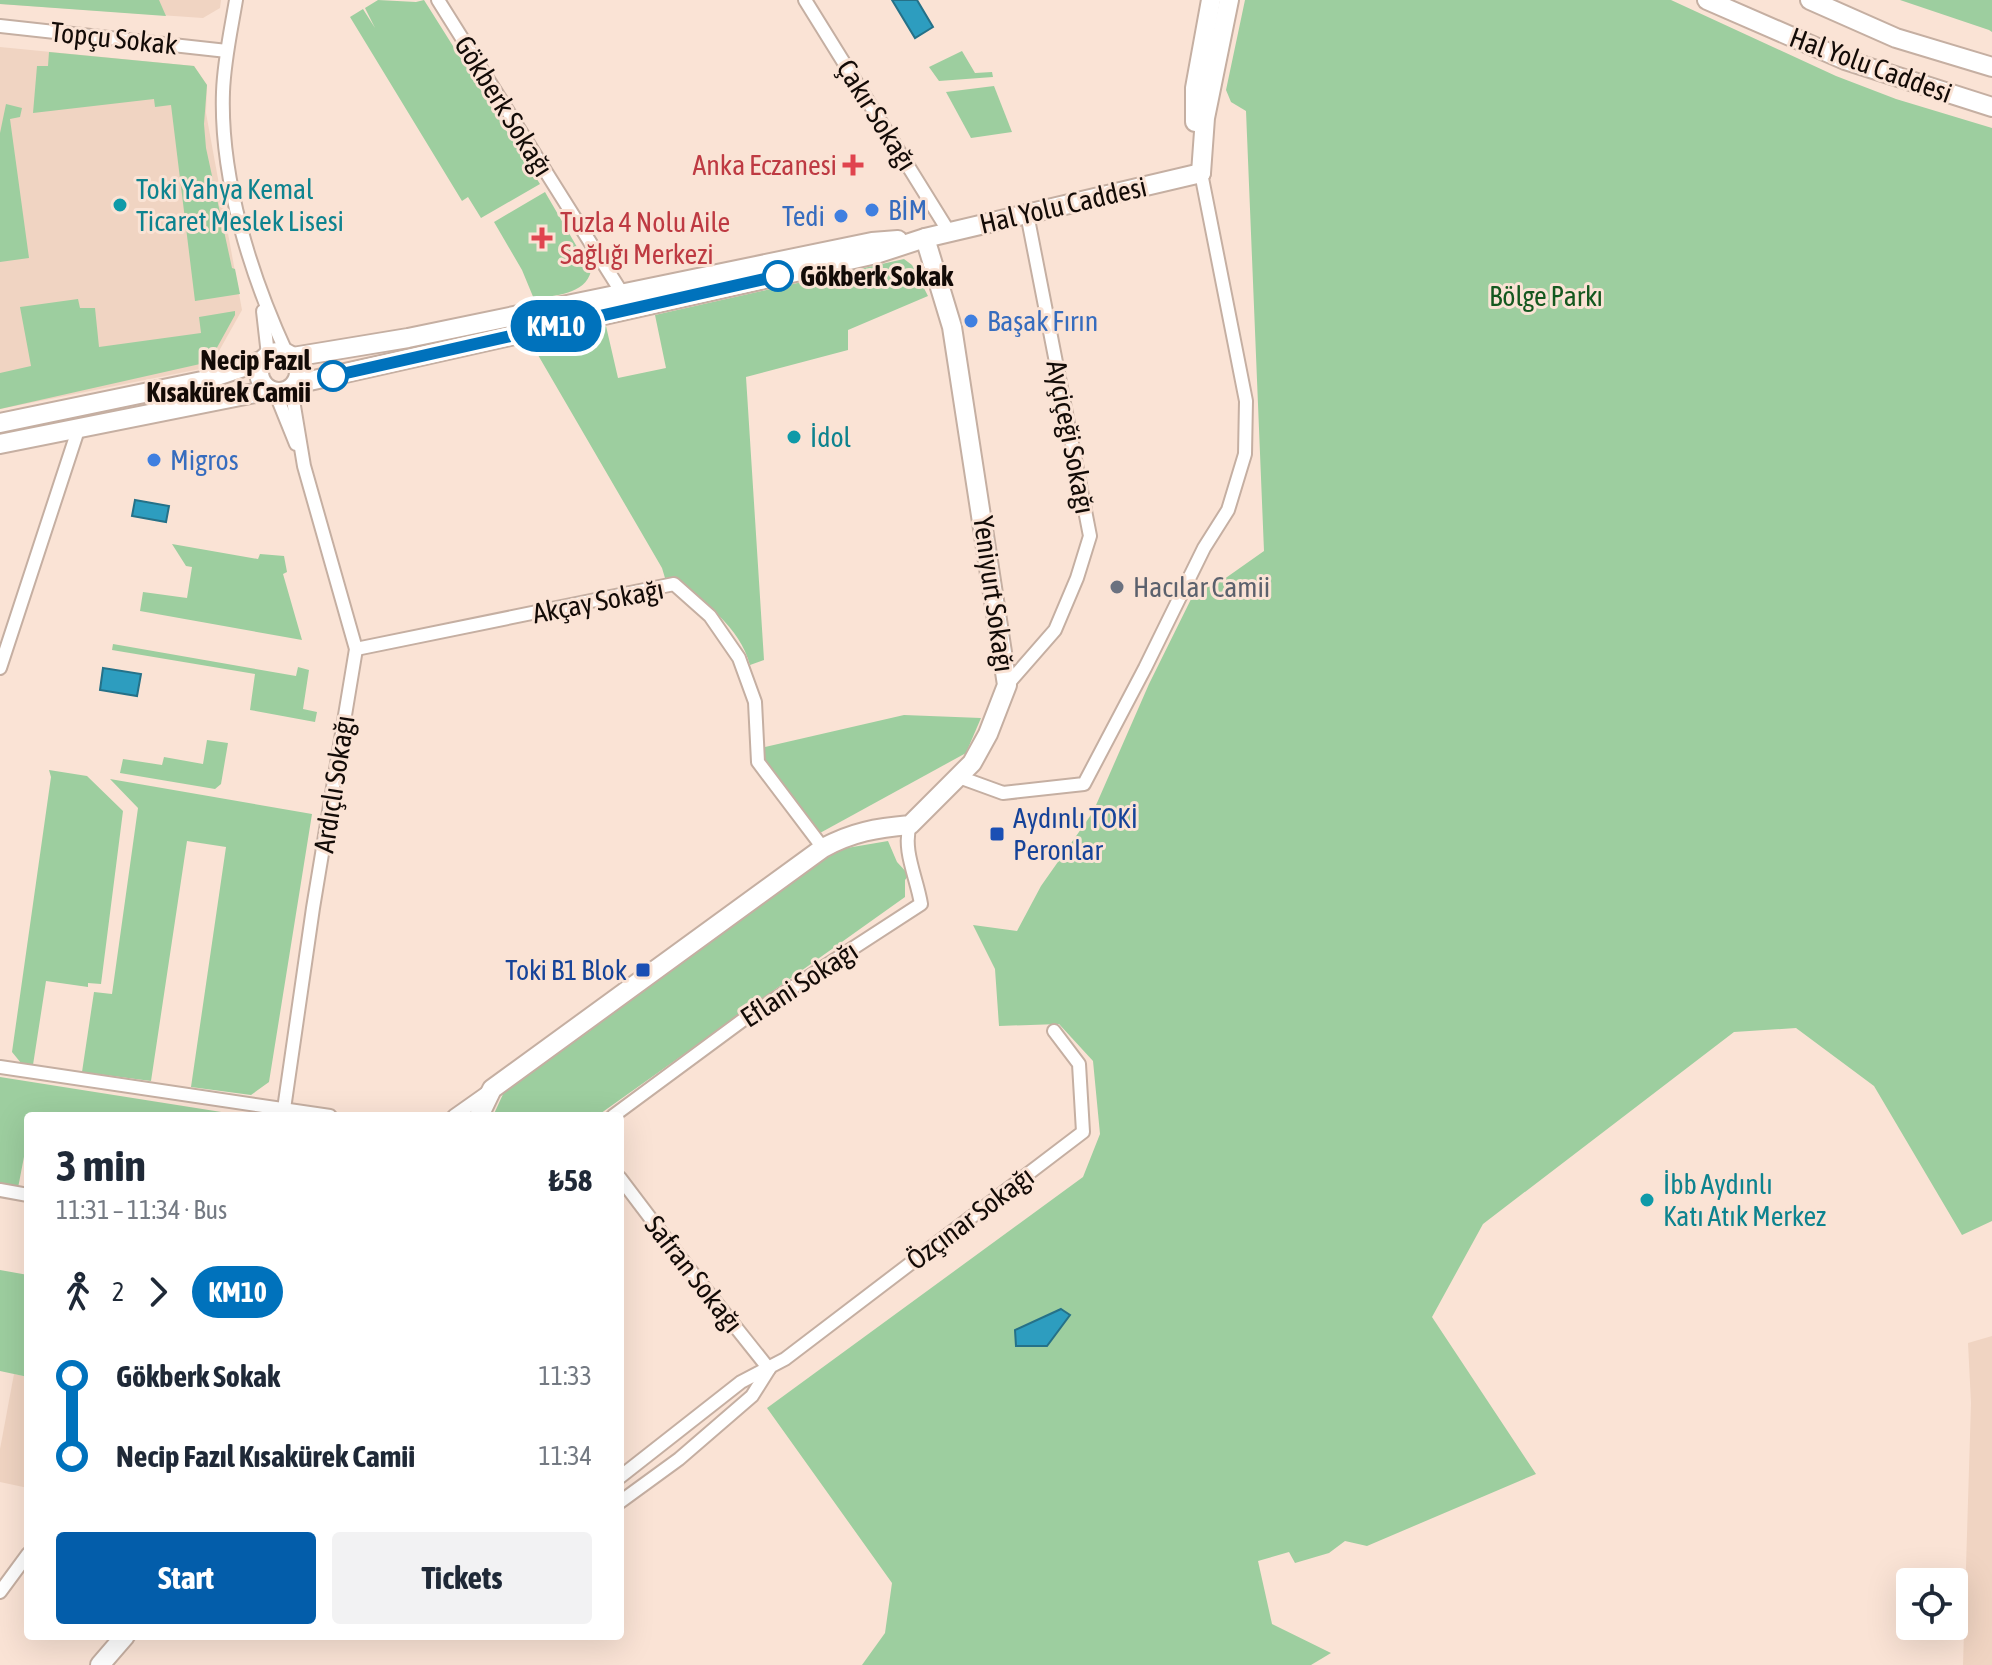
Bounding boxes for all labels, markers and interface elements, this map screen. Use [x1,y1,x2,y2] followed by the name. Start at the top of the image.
[49,15,179,61] street label: Topçu Sokak
[1785,21,1957,109] street label: Hal Yolu Caddesi
[448,30,560,182] street label: Gökberk Sokağı
[830,54,924,176] street label: Çakır Sokağı
[693,149,837,181] place label: Anka Eczanesi
[844,156,862,174] marker: Anka Eczanesi
[976,170,1150,240] street label: Hal Yolu Caddesi
[136,173,344,237] place label: Toki Yahya Kemal Ticaret Meslek Lisesi
[888,194,927,226] place label: BİM
[111,196,129,214] marker: Toki Yahya Kemal Ticaret Meslek Lisesi
[782,200,825,232] place label: Tedi
[863,201,881,219] marker: BİM
[560,206,730,270] place label: Tuzla 4 Nolu Aile Sağlığı Merkezi
[832,207,850,225] marker: Tedi
[531,227,553,249] marker: Tuzla 4 Nolu Aile Sağlığı Merkezi
[800,260,954,292] place label: Gökberk Sokak
[763,261,793,291] marker: Gökberk Sokak
[1489,280,1603,312] park label: Bölge Parkı
[500,300,612,352] line badge: KM10
[987,305,1098,337] place label: Başak Fırın
[527,310,585,342] text: KM10
[962,312,980,330] marker: Başak Fırın
[146,344,312,408] place label: Necip Fazıl Kısakürek Camii
[1040,357,1102,517] street label: Ayçiçeği Sokağı
[318,361,348,391] marker: Necip Fazıl Kısakürek Camii
[810,421,852,453] place label: İdol
[785,428,803,446] marker: İdol
[170,444,239,476] place label: Migros
[145,451,163,469] marker: Migros
[967,514,1021,674] street label: Yeniyurt Sokağı
[1133,571,1270,603] place label: Hacılar Camii
[530,573,666,629] street label: Akçay Sokağı
[1108,578,1126,596] marker: Hacılar Camii
[307,713,361,855] street label: Ardıçlı Sokağı
[1013,802,1138,866] place label: Aydınlı TOKİ Peronlar
[988,825,1006,843] marker: Aydınlı TOKİ Peronlar
[735,934,863,1034] street label: Eflani Sokağı
[505,954,627,986] place label: Toki B1 Blok
[634,961,652,979] marker: Toki B1 Blok
[56,1140,146,1190] text: 3 min
[900,1160,1040,1276] street label: Özçınar Sokağı
[549,1163,592,1197] text: ₺58
[1663,1168,1826,1232] place label: İbb Aydınlı Katı Atık Merkez
[1638,1191,1656,1209] marker: İbb Aydınlı Katı Atık Merkez
[56,1195,227,1225] text: 11:31 – 11:34 · Bus
[638,1209,750,1339] street label: Safran Sokağı
[56,1270,100,1314] icon: walk
[136,1270,180,1314] icon: forward
[208,1276,267,1308] text: KM10
[112,1277,124,1307] text: 2
[116,1359,280,1393] text: Gökberk Sokak
[538,1361,592,1391] text: 11:33
[116,1439,415,1473] text: Necip Fazıl Kısakürek Camii
[538,1441,592,1471] text: 11:34
[56,1532,316,1624] button: Start
[332,1532,592,1624] button: Tickets
[1896,1568,1968,1640] map controls
[1896,1568,1968,1640] button: locate

